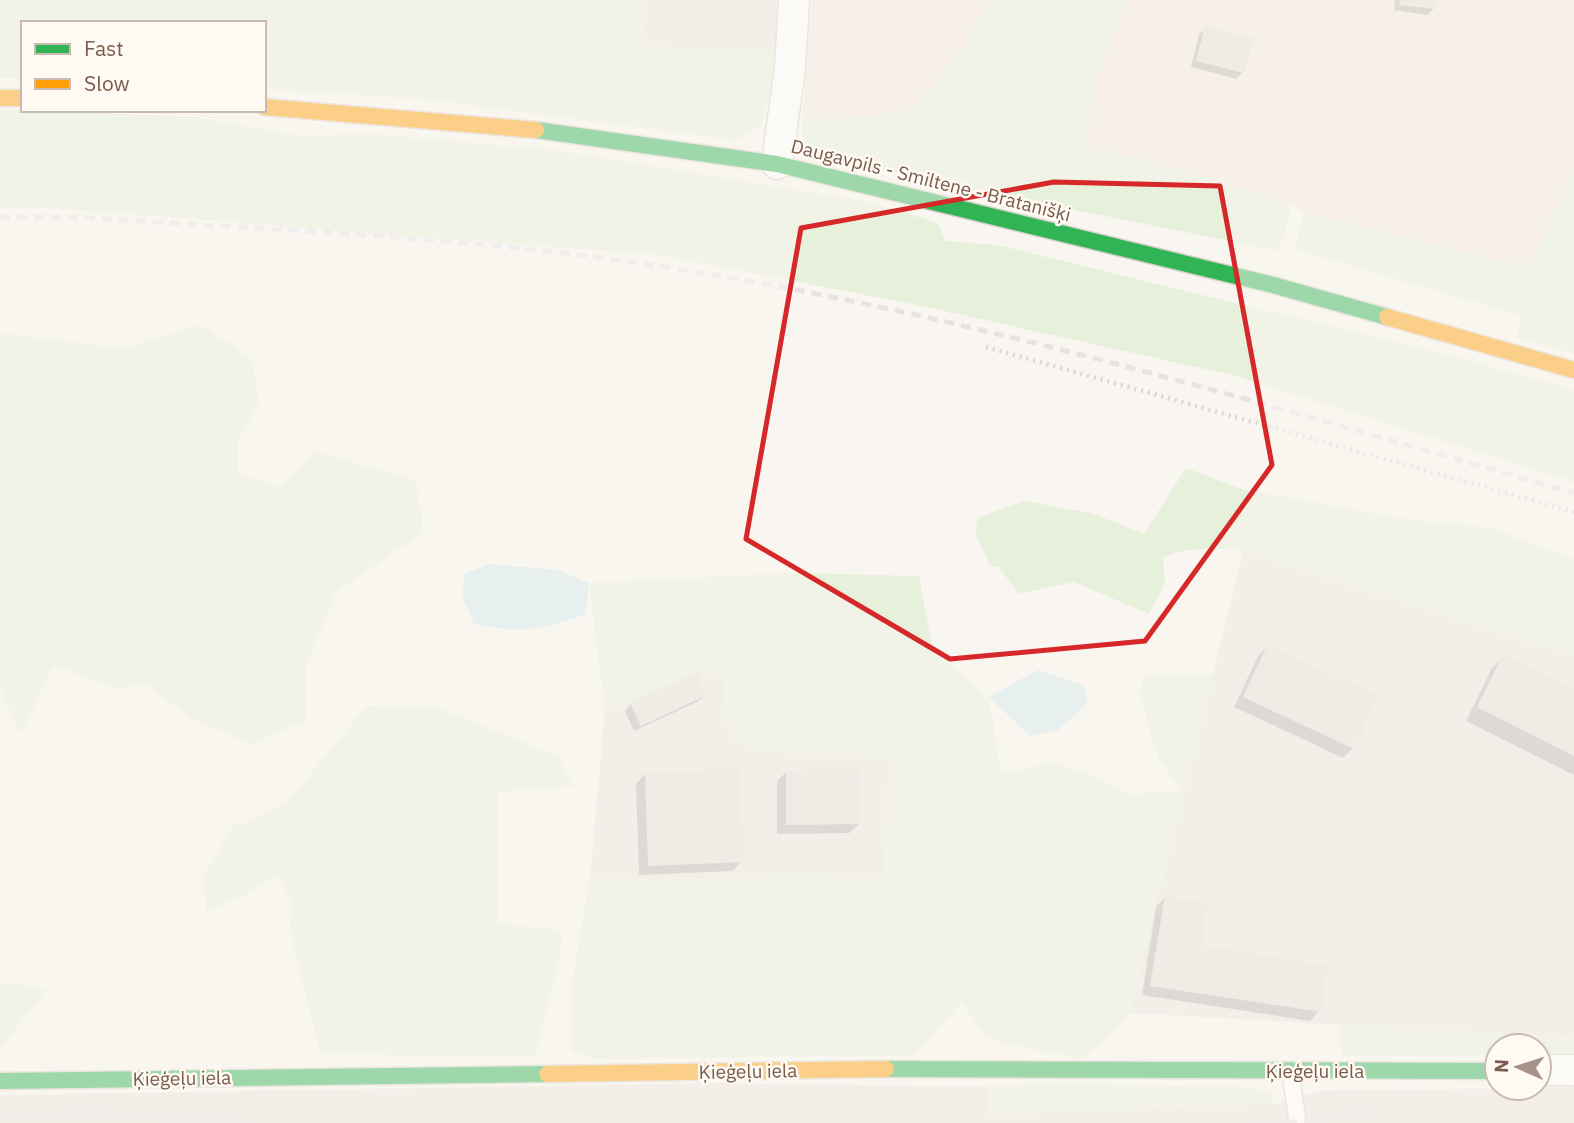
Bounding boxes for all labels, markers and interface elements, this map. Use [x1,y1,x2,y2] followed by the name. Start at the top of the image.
[21,21,266,112] legend
[84,34,124,62] text: Fast
[84,69,130,97] text: Slow
[788,134,1074,226] street label: Daugavpils - Smiltene - Bratanišķi
[1483,1032,1553,1102] north arrow
[699,1058,797,1084] street label: Ķieģeļu iela
[1266,1059,1364,1083] street label: Ķieģeļu iela
[1489,1059,1513,1074] text: N
[133,1065,231,1091] street label: Ķieģeļu iela

